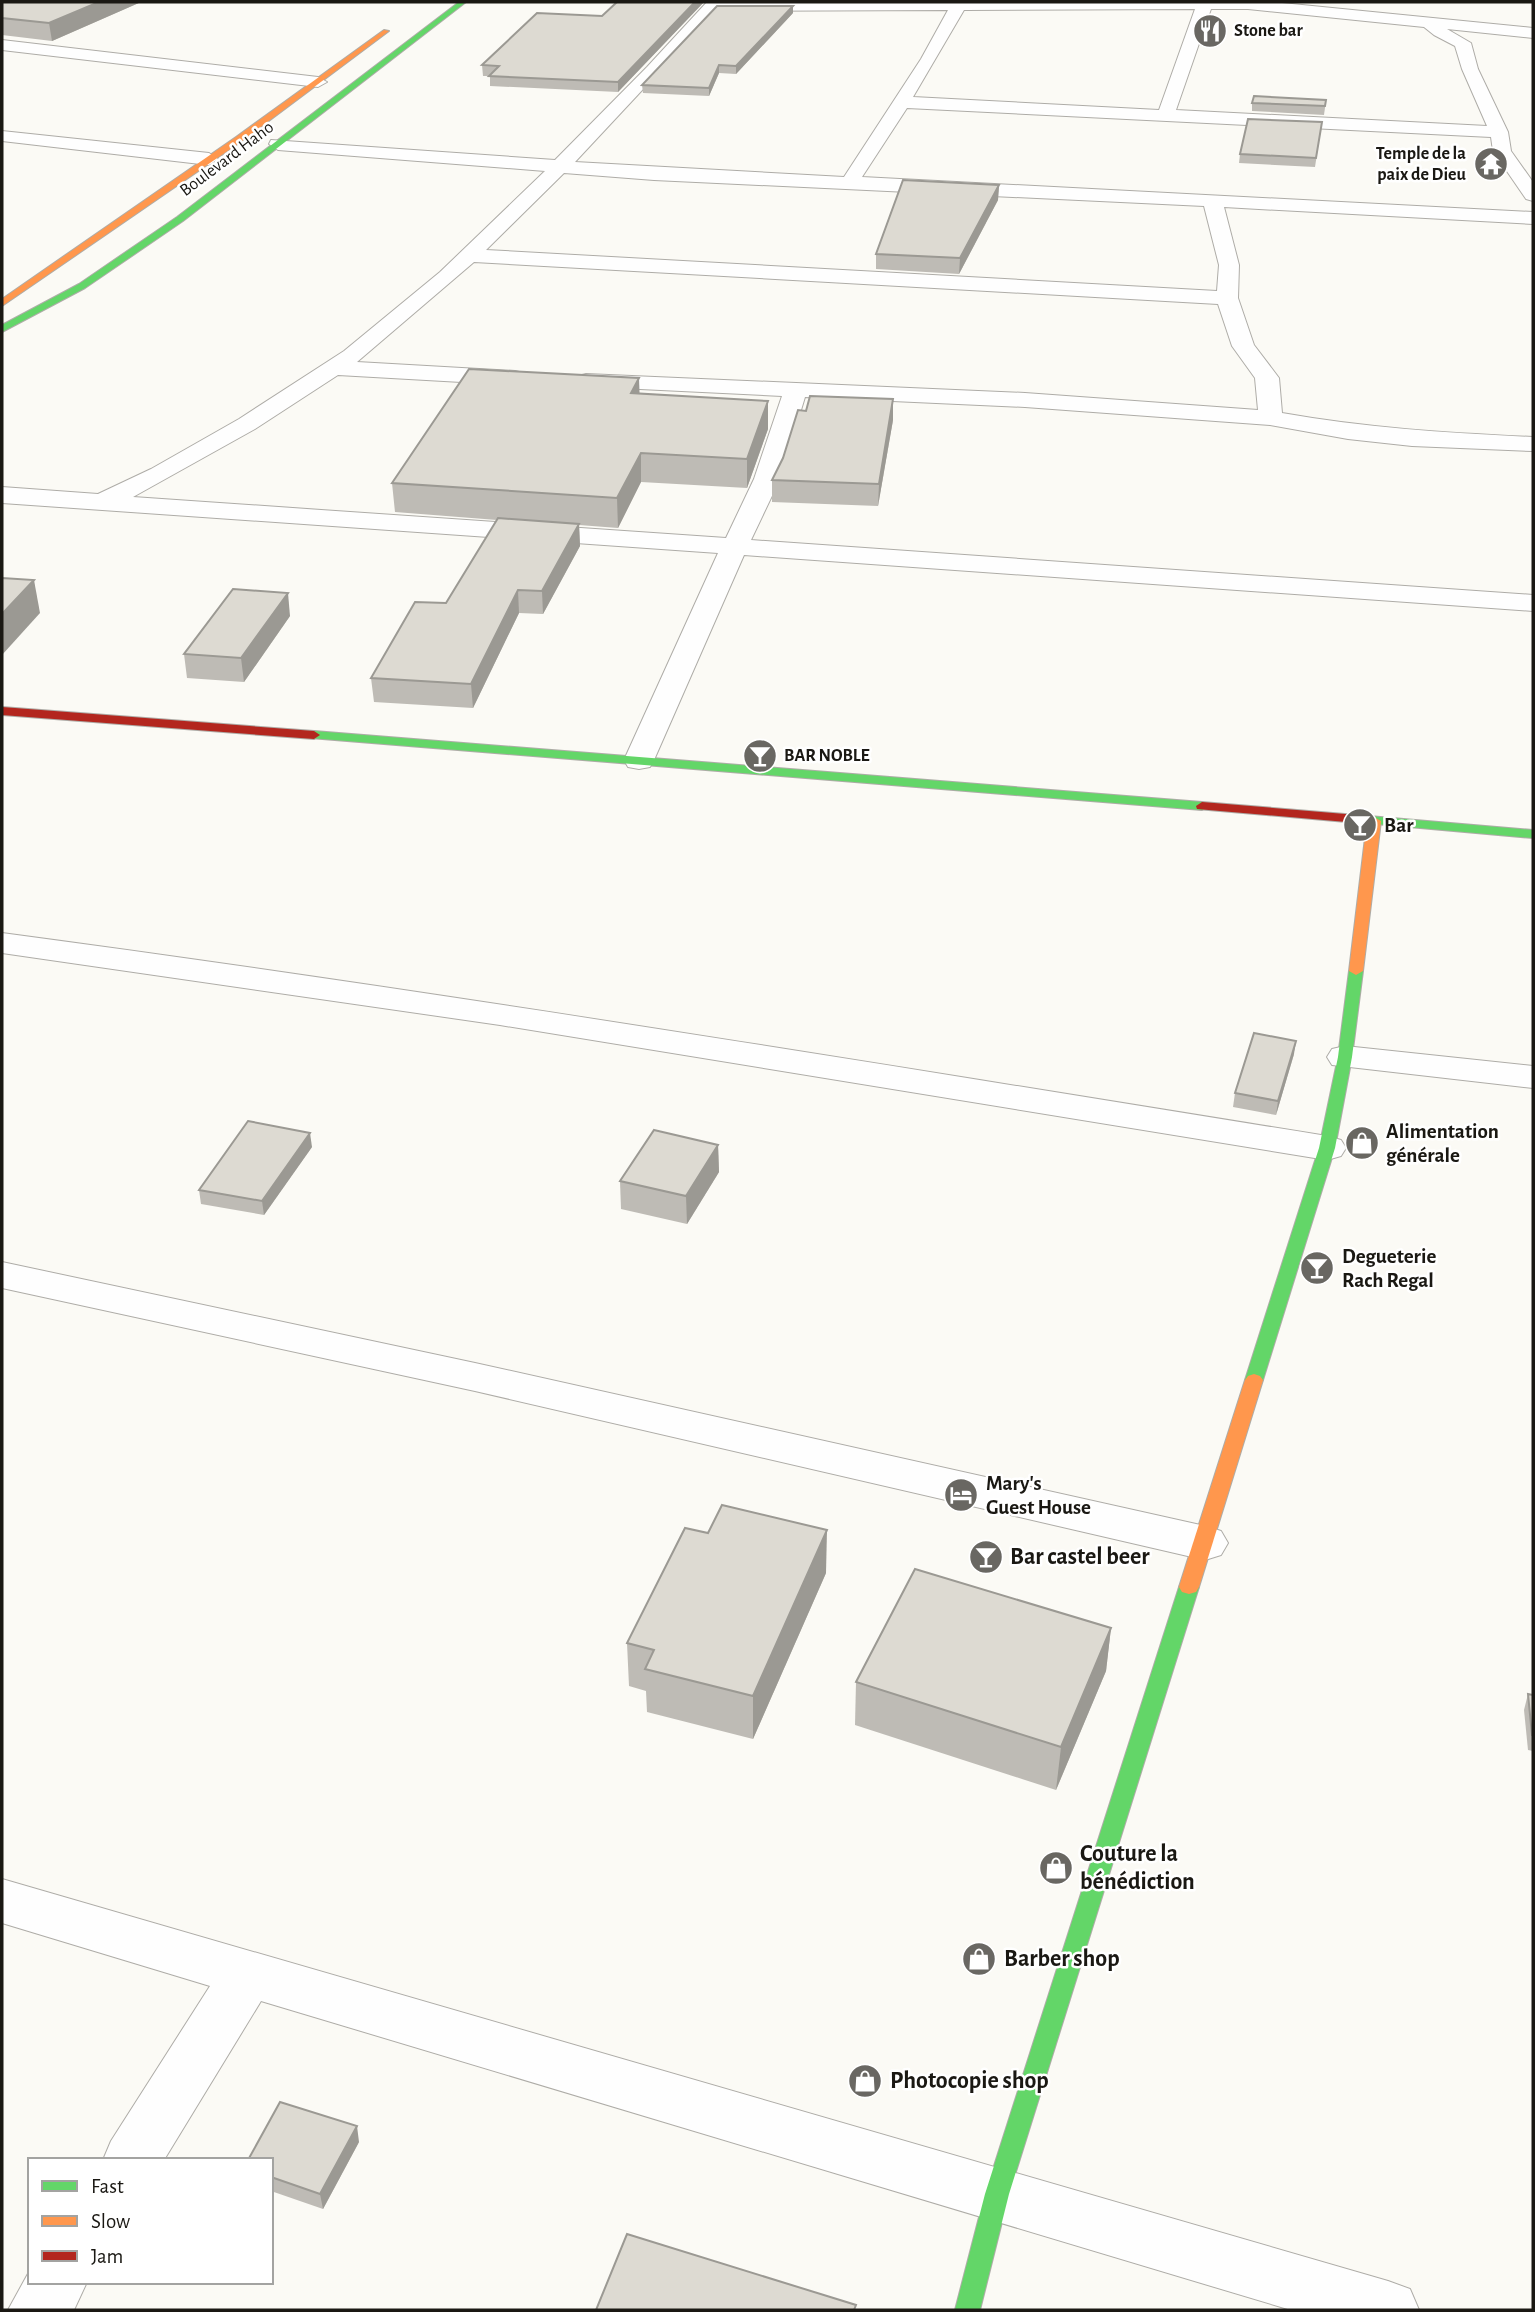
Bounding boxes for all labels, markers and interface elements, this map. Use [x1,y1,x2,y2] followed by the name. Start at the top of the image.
[1191,12,1229,50] restaurant icon: Stone bar
[1234,22,1303,40] place label: Stone bar
[177,118,277,200] street label: Boulevard Haho
[1376,145,1467,184] place label: Temple de la paix de Dieu
[1472,145,1510,183] temple icon: Temple de la paix de Dieu
[741,737,779,775] bar icon: BAR NOBLE
[784,747,870,765] place label: BAR NOBLE
[1341,806,1379,844] bar icon: Bar
[1384,815,1414,836] place label: Bar
[1386,1121,1499,1166] place label: Alimentation générale
[1343,1124,1381,1162] shop icon: Alimentation générale
[1342,1246,1436,1291] place label: Degueterie Rach Regal
[1298,1249,1336,1287] bar icon: Degueterie Rach Regal
[986,1473,1091,1518] place label: Mary's Guest House
[942,1476,980,1514] hotel icon: Mary's Guest House
[967,1538,1005,1576] bar icon: Bar castel beer
[1010,1545,1150,1569] place label: Bar castel beer
[1080,1842,1195,1894] place label: Couture la bénédiction
[1037,1849,1075,1887] shop icon: Couture la bénédiction
[960,1940,998,1978] shop icon: Barber shop
[1004,1947,1120,1971] place label: Barber shop
[846,2062,884,2100] shop icon: Photocopie shop
[890,2069,1049,2093] place label: Photocopie shop
[28,2158,273,2284] legend
[91,2176,124,2197] text: Fast
[91,2211,130,2232] text: Slow
[91,2246,123,2267] text: Jam

